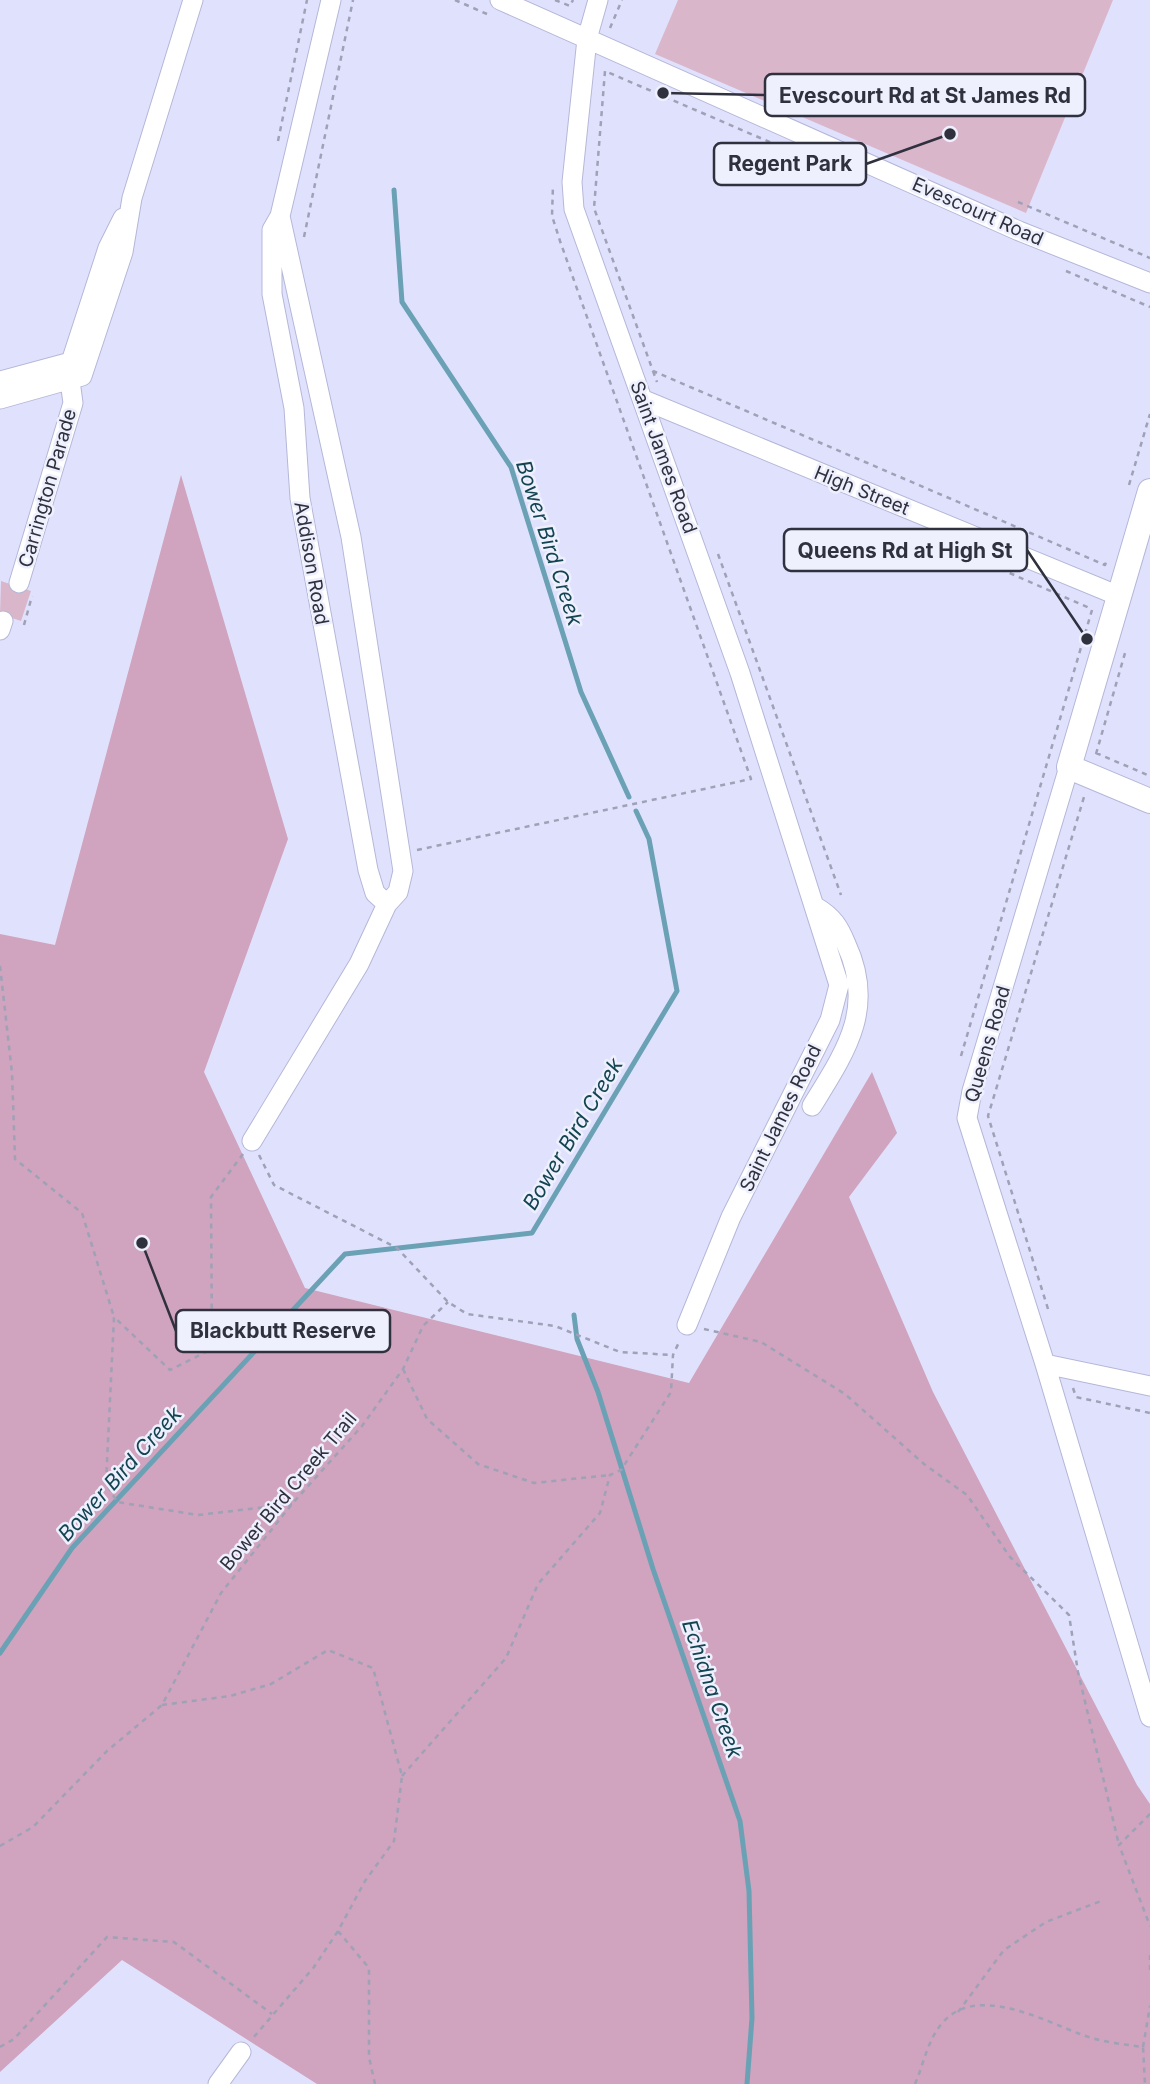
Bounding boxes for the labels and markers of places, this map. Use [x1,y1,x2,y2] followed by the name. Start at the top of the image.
[765,74,1085,116] callout: Evescourt Rd at St James Rd
[714,143,866,185] callout: Regent Park
[784,529,1027,571] callout: Queens Rd at High St
[176,1310,390,1352] callout: Blackbutt Reserve

